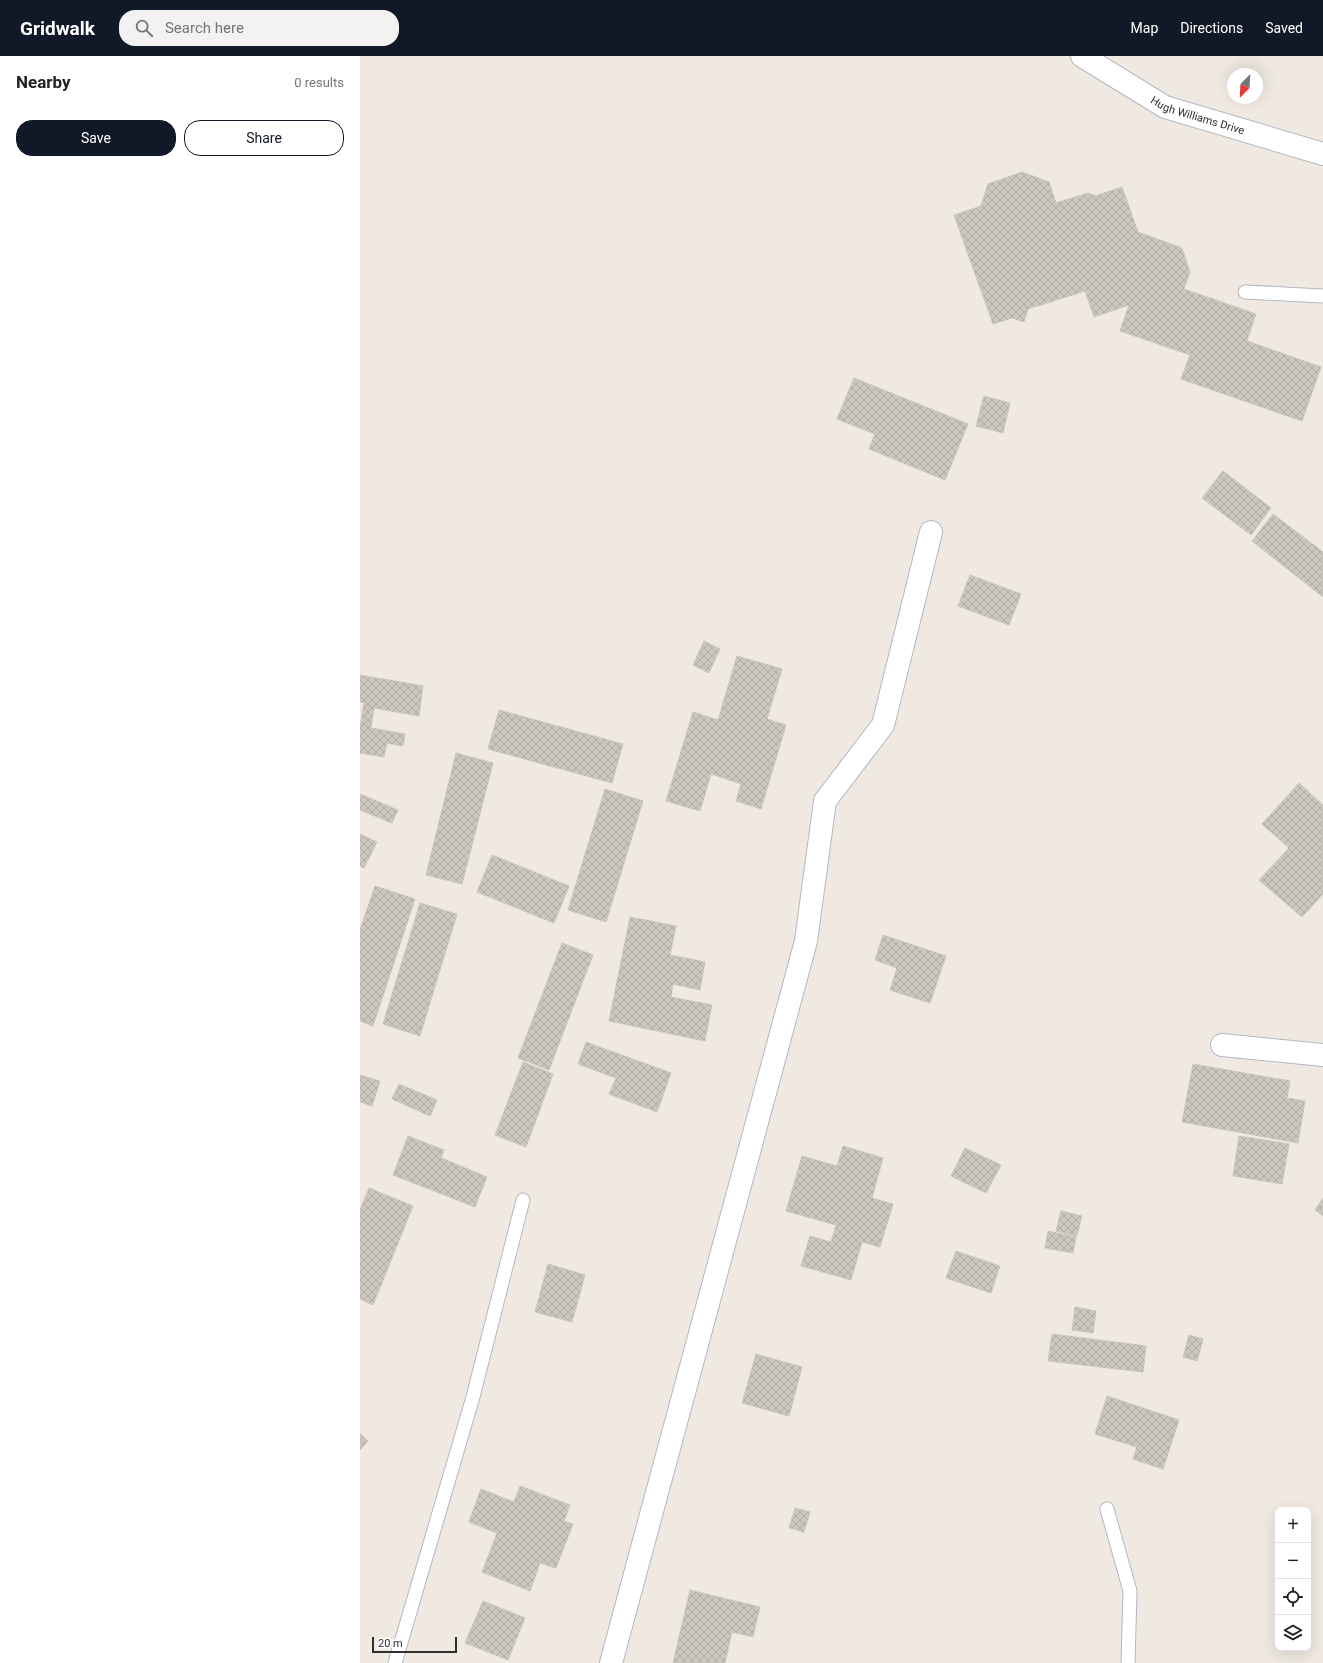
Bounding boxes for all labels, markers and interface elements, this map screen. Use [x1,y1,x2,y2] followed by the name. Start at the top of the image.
[119,10,399,46] search box
[20,17,95,40] text: Gridwalk
[133,17,155,39] icon: search
[165,19,244,37] text: Search here
[1131,20,1158,36] text: Map
[1180,20,1243,36] text: Directions
[1265,20,1303,36] text: Saved
[1227,68,1263,104] north arrow
[16,72,71,92] text: Nearby
[294,75,344,90] text: 0 results
[1148,93,1246,137] street label: Hugh Williams Drive
[16,120,176,156] button: Save
[184,120,344,156] button: Share
[1275,1507,1311,1651] map controls
[1275,1507,1311,1543] button: +
[1275,1543,1311,1579] button: −
[1275,1579,1311,1615] button: locate
[1275,1615,1311,1651] button: layers
[372,1635,457,1654] scale bar
[378,1637,403,1650] text: 20 m

